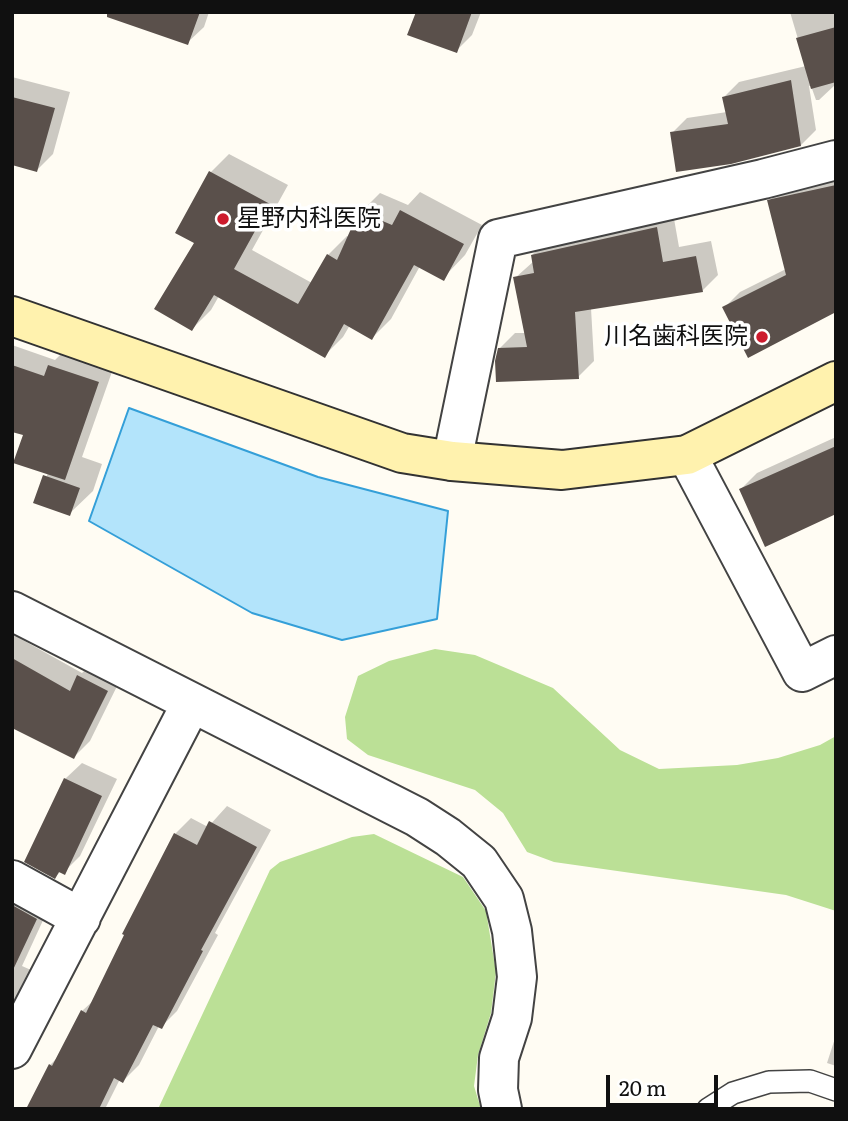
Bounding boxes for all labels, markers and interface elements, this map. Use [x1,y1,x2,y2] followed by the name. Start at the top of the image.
[237,205,381,233] place label: 星野内科医院
[215,211,231,227] marker: 星野内科医院
[604,323,748,351] place label: 川名歯科医院
[754,329,770,345] marker: 川名歯科医院
[610,1062,722,1106] scale bar
[619,1071,666,1102] text: 20 m

